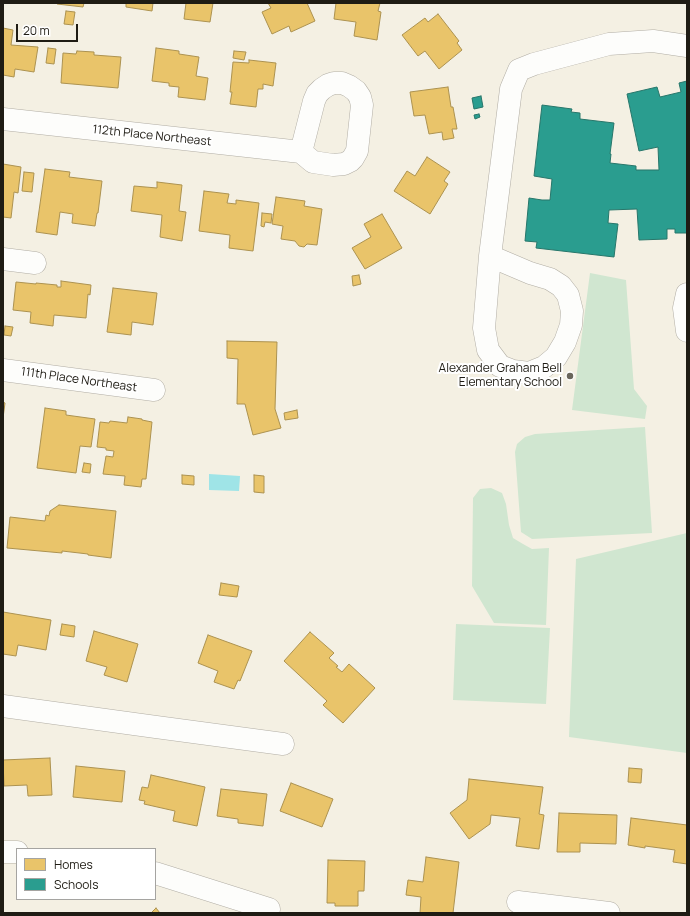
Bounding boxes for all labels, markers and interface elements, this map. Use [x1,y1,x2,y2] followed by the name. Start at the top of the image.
[18,16,80,42] scale bar
[23,22,50,39] text: 20 m
[92,123,212,149] street label: 112th Place Northeast
[439,362,562,390] place label: Alexander Graham Bell Elementary School
[20,365,138,395] street label: 111th Place Northeast
[565,371,575,381] marker: Alexander Graham Bell Elementary School
[16,848,156,900] legend
[54,856,93,873] text: Homes
[54,876,98,893] text: Schools

